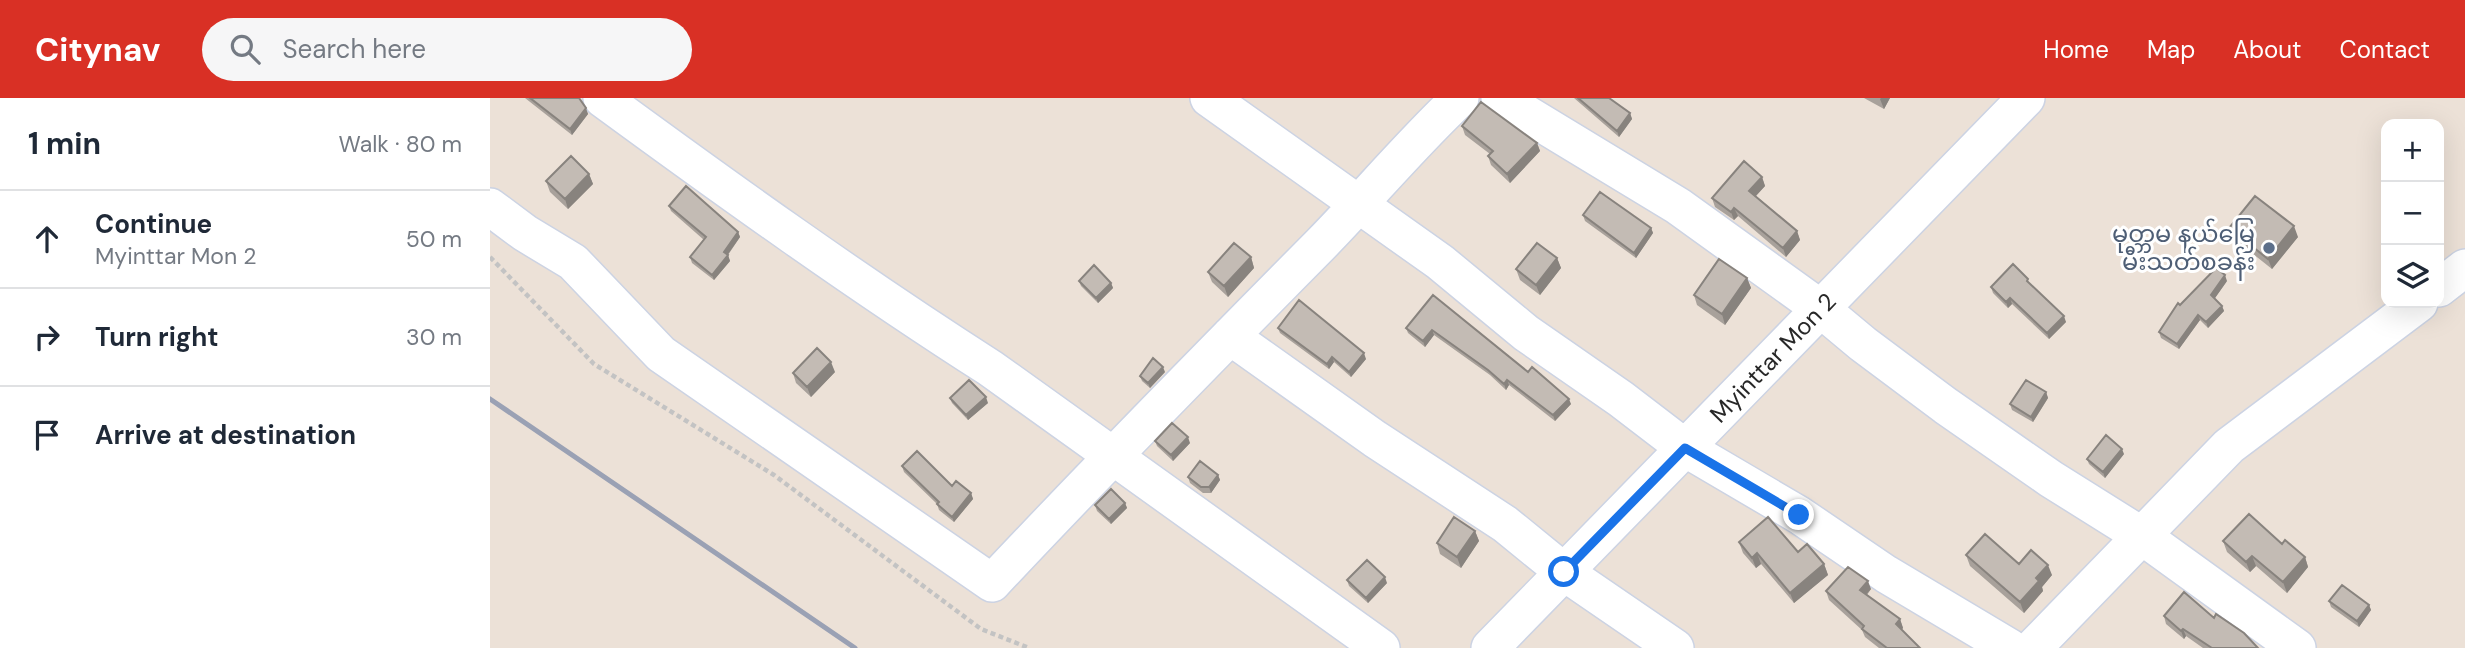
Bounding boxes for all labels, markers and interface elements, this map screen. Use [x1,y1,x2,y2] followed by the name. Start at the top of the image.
[202,18,692,81] search box
[35,28,160,71] text: Citynav
[226,30,264,68] icon: search
[282,32,426,66] text: Search here
[2043,34,2109,65] text: Home
[2147,34,2195,65] text: Map
[2233,34,2302,65] text: About
[2340,34,2430,65] text: Contact
[2381,119,2444,308] map controls
[2381,119,2444,182] button: +
[28,124,101,163] text: 1 min
[339,129,462,159] text: Walk · 80 m
[2381,182,2444,245] button: −
[95,207,212,241] text: Continue
[2112,218,2255,281] place label: မုတ္တမ နယ်မြေ မီးသတ်စခန်း
[28,220,66,258] icon: ahead
[406,224,462,254] text: 50 m
[2261,240,2277,256] marker: မုတ္တမ နယ်မြေ မီးသတ်စခန်း
[95,241,257,271] text: Myinttar Mon 2
[2381,245,2444,308] button: layers
[1703,286,1842,429] street label: Myinttar Mon 2
[28,318,66,356] icon: right
[95,320,219,354] text: Turn right
[406,322,462,352] text: 30 m
[28,416,66,454] icon: arrive
[95,418,356,452] text: Arrive at destination
[1783,499,1814,530] route end
[1548,556,1579,587] route start

